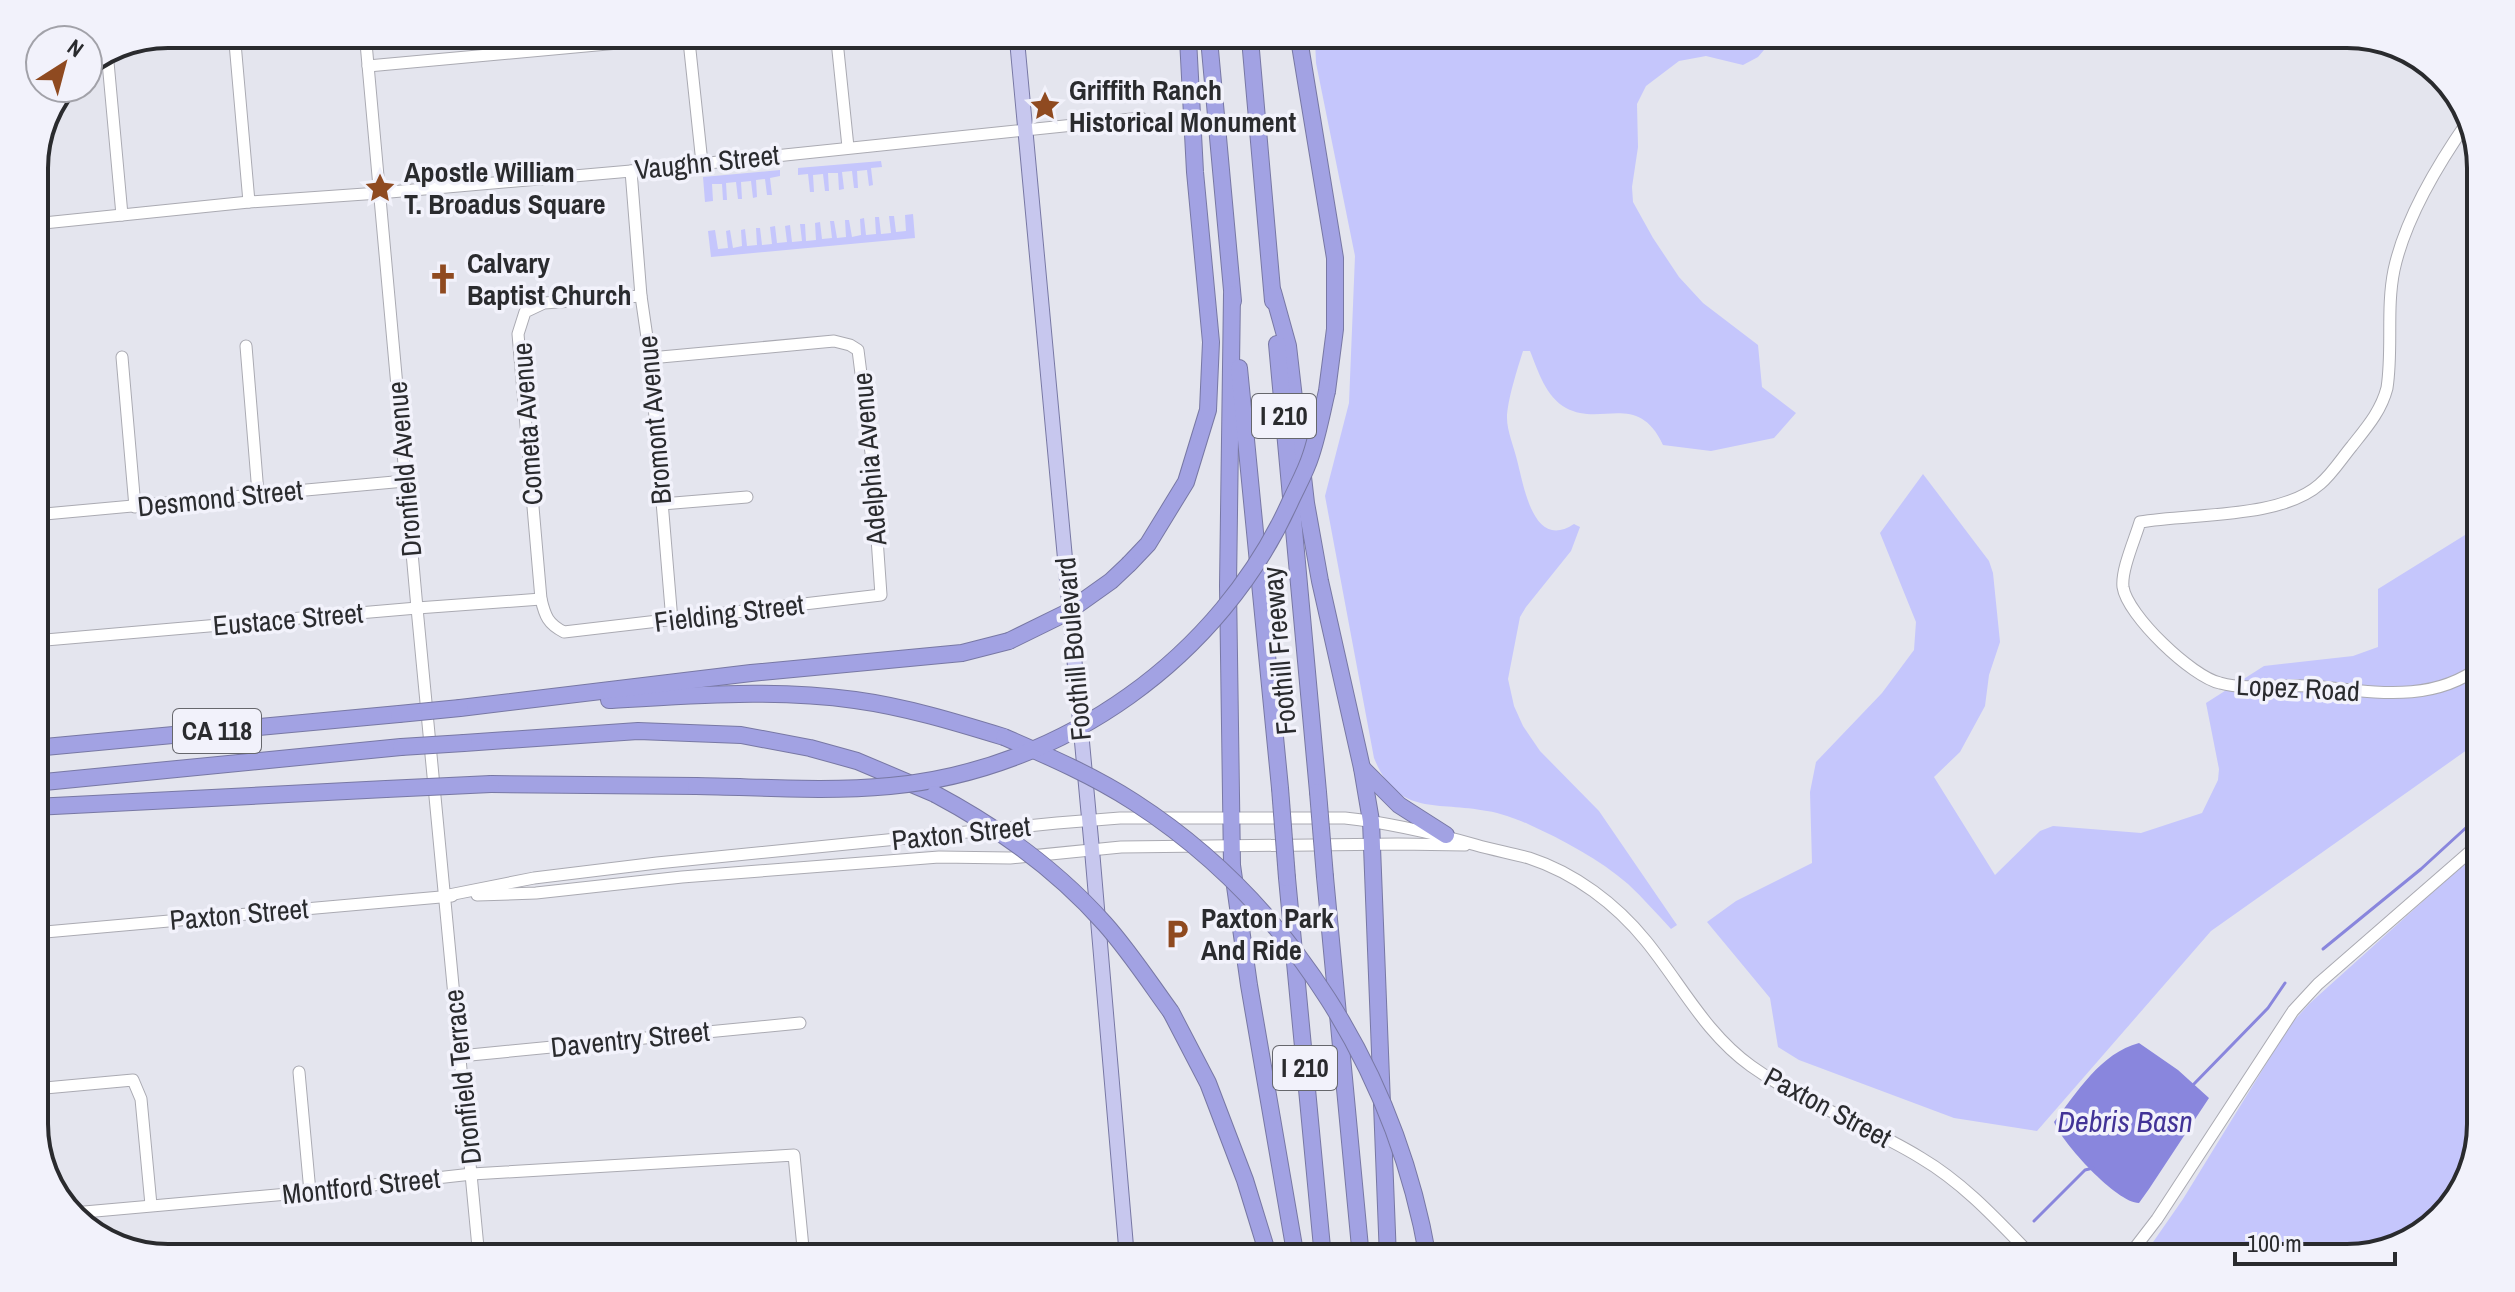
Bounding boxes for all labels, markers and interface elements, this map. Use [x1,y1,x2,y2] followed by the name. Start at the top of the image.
[24,24,104,104] north arrow
[62,32,90,64] text: N
[1069,71,1296,141] place label: Griffith Ranch Historical Monument
[1028,89,1062,123] place icon: Griffith Ranch Historical Monument
[633,136,781,188] street label: Vaughn Street
[404,153,606,223] place label: Apostle William T. Broadus Square
[363,171,397,205] place icon: Apostle William T. Broadus Square
[467,244,632,314] place label: Calvary Baptist Church
[426,262,460,296] church icon: Calvary Baptist Church
[628,334,680,506] street label: Bromont Avenue
[502,341,552,507] street label: Cometa Avenue
[843,371,896,548] street label: Adelphia Avenue
[377,380,431,558] street label: Dronfield Avenue
[1252,394,1316,438] road number: I 210
[136,470,304,526] street label: Desmond Street
[1046,556,1100,742] street label: Foothill Boulevard
[1253,565,1305,737] street label: Foothill Freeway
[652,585,806,641] street label: Fielding Street
[211,594,365,644] street label: Eustace Street
[2235,666,2361,710] street label: Lopez Road
[173,709,261,753] road number: CA 118
[890,807,1032,859] street label: Paxton Street
[168,889,310,939] street label: Paxton Street
[1201,899,1334,969] place label: Paxton Park And Ride
[1160,917,1194,951] parking icon: Paxton Park And Ride
[434,988,490,1166] street label: Dronfield Terrace
[549,1012,711,1066] street label: Daventry Street
[1273,1046,1337,1090] road number: I 210
[1758,1058,1898,1156] street label: Paxton Street
[2057,1101,2193,1141] water label: Debris Basn
[280,1159,442,1213] street label: Montford Street
[2235,1216,2395,1266] scale bar
[2247,1227,2302,1259] text: 100 m

